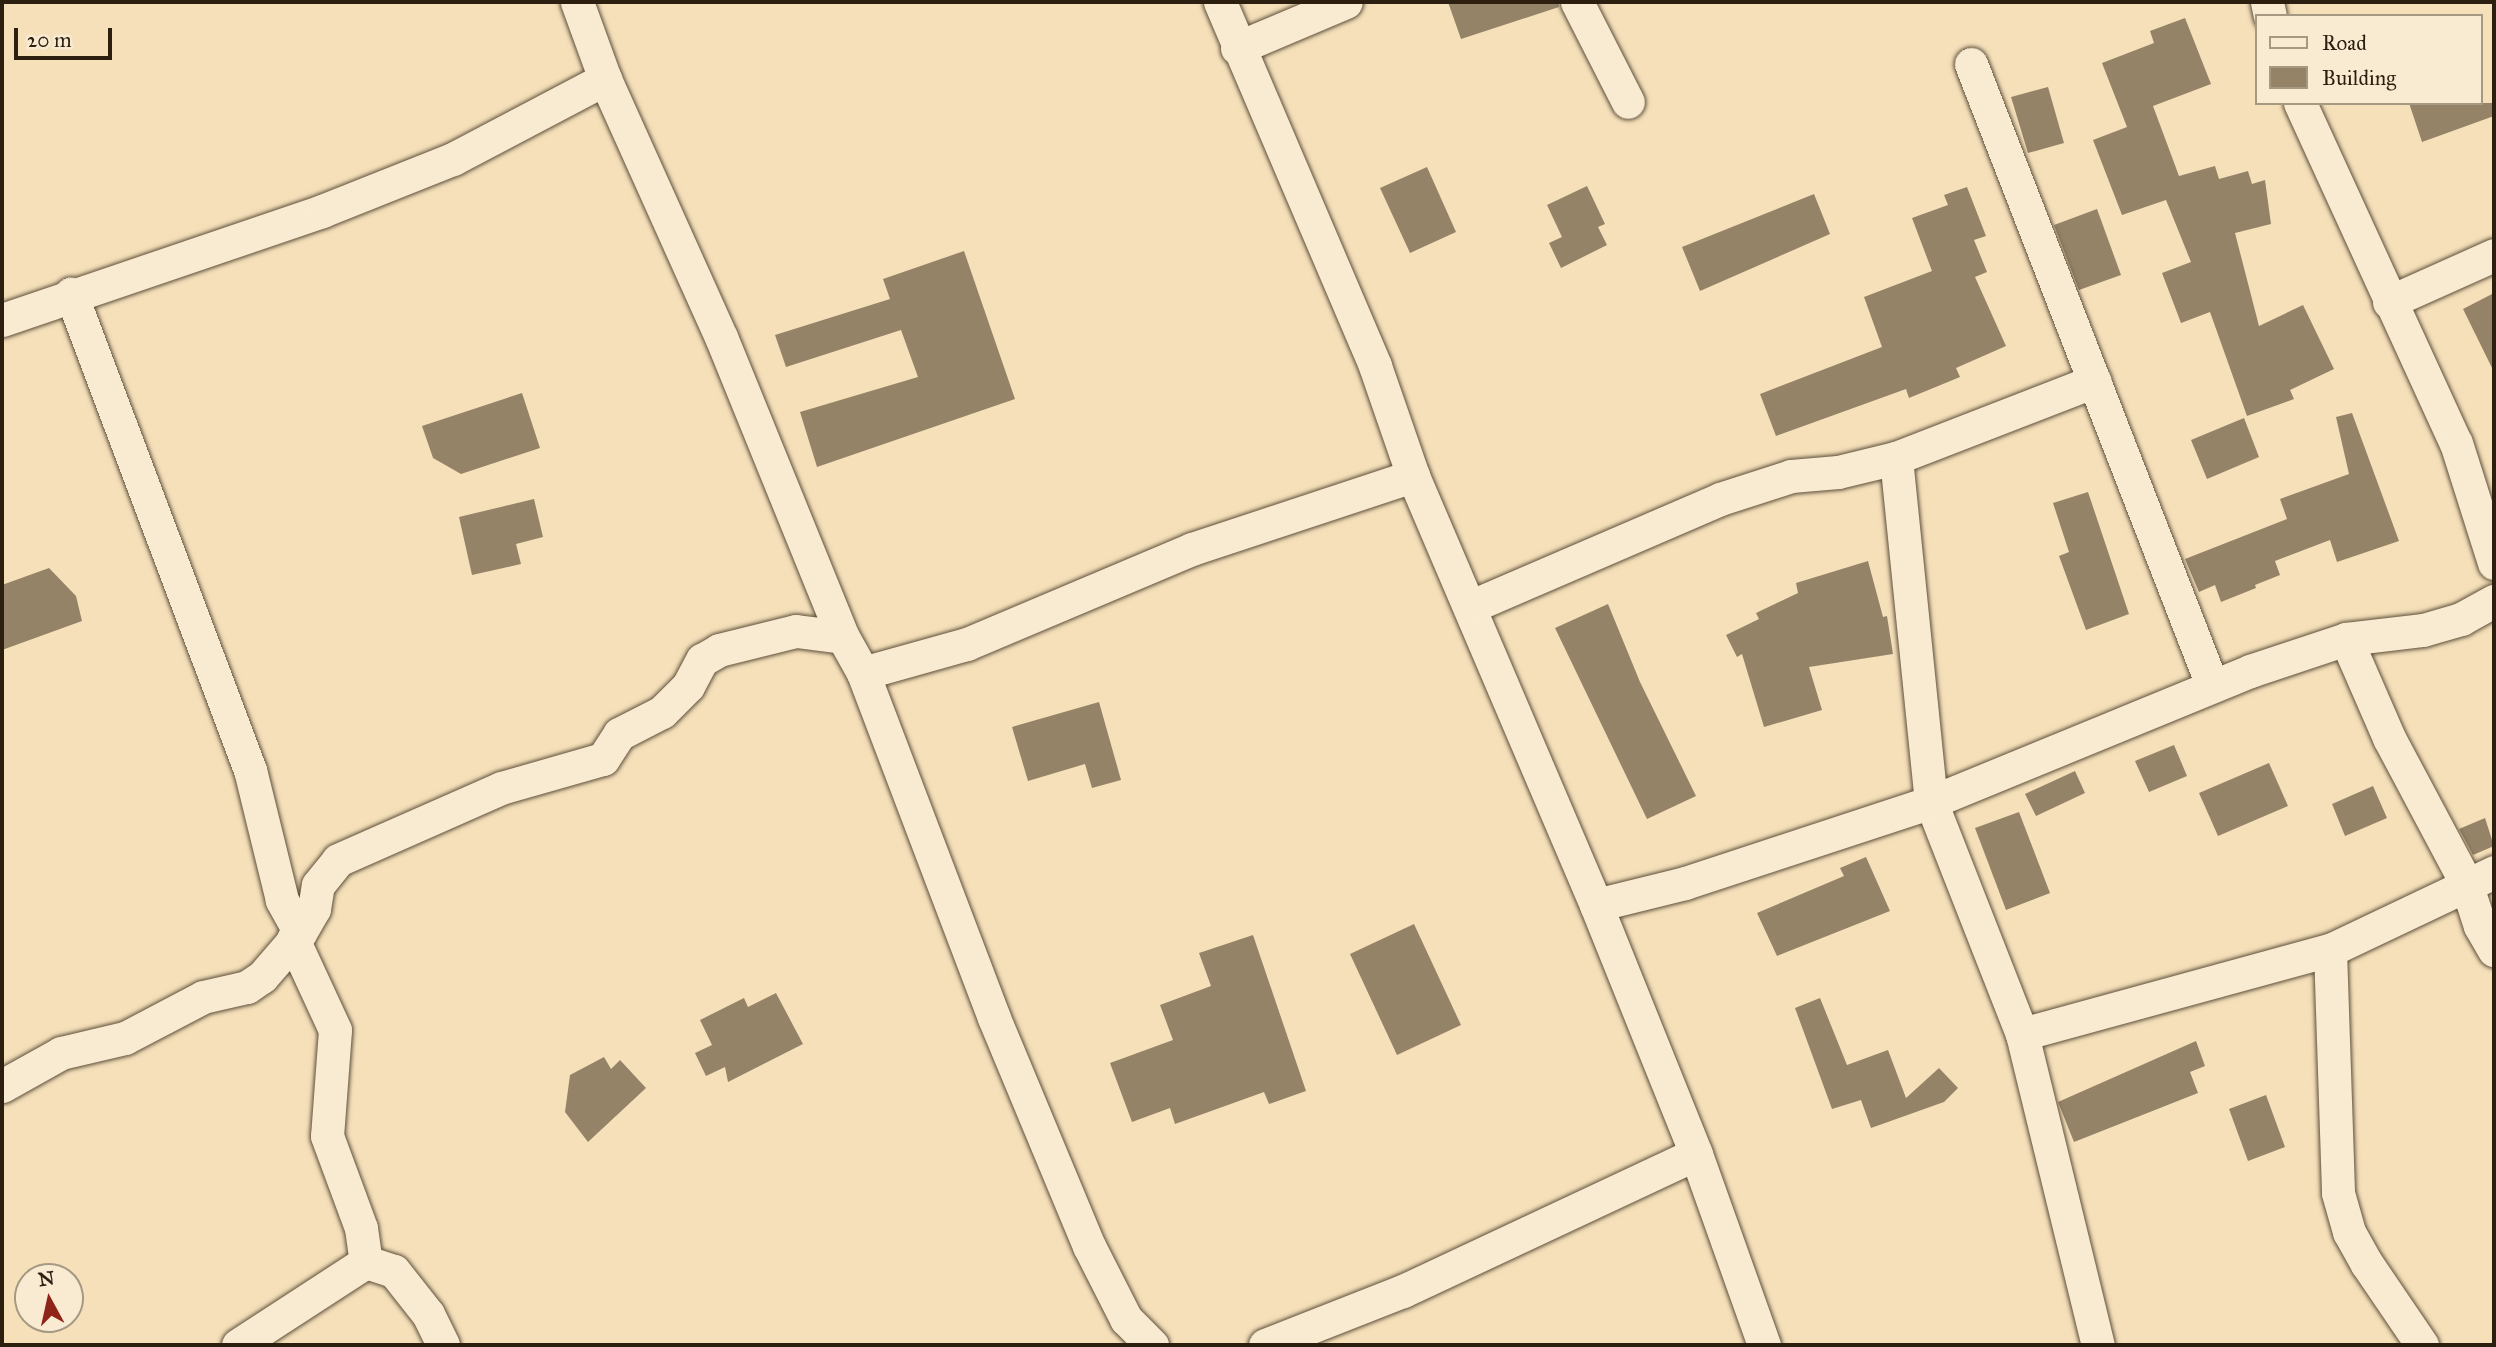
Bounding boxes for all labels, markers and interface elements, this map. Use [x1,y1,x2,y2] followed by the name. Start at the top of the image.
[18,14,116,58] scale bar
[2254,14,2482,105] legend
[27,27,72,53] text: 20 m
[2322,30,2367,56] text: Road
[2322,65,2396,91] text: Building
[14,1263,84,1333] north arrow
[37,1266,56,1291] text: N

